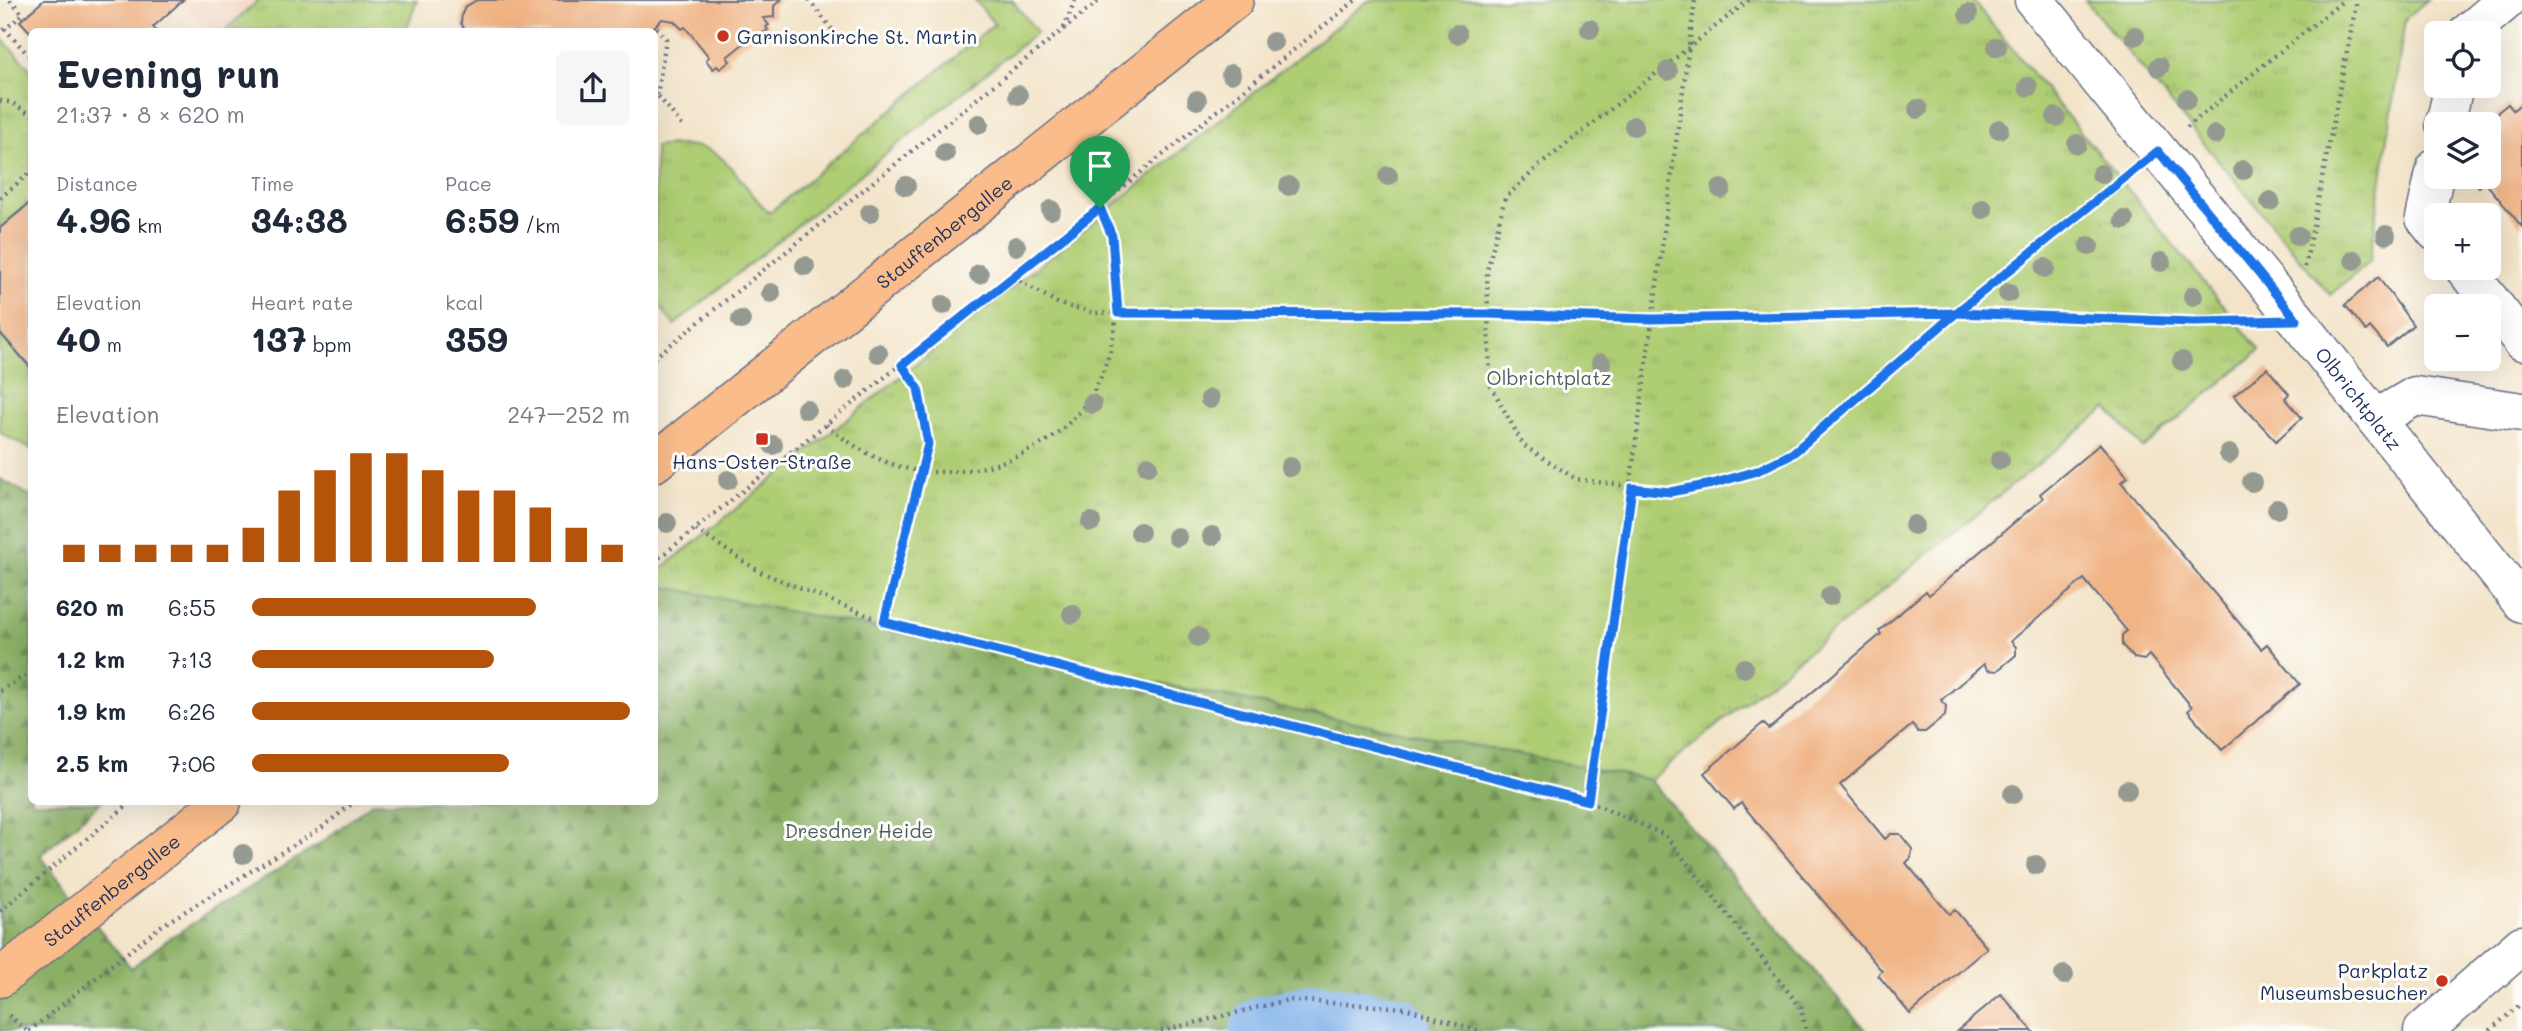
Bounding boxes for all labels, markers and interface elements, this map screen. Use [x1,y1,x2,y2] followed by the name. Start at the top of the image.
[2424,21,2501,371] map controls
[2424,21,2501,98] button: locate
[737,24,977,49] place label: Garnisonkirche St. Martin
[715,28,731,44] marker: Garnisonkirche St. Martin
[56,48,280,98] text: Evening run
[556,51,630,125] button: share
[56,99,245,129] text: 21:37 · 8 × 620 m
[2424,112,2501,189] button: layers
[1070,136,1130,208] pin
[1081,147,1119,185] icon: arrive
[871,169,1017,294] street label: Stauffenbergallee
[56,171,138,196] text: Distance
[251,171,294,196] text: Time
[445,171,492,196] text: Pace
[56,196,131,242] text: 4.96
[251,196,348,242] text: 34:38
[445,196,519,242] text: 6:59
[2424,203,2501,280] button: +
[131,213,163,238] text: km
[519,213,560,238] text: /km
[56,290,141,315] text: Elevation
[251,290,353,315] text: Heart rate
[445,290,483,315] text: kcal
[2424,294,2501,371] button: −
[56,315,101,361] text: 40
[251,315,307,361] text: 137
[445,315,508,361] text: 359
[101,332,122,357] text: m
[307,332,352,357] text: bpm
[2310,341,2408,455] street label: Olbrichtplatz
[1487,365,1611,390] park label: Olbrichtplatz
[56,399,159,429] text: Elevation
[507,399,630,429] text: 247–252 m
[754,431,770,447] marker: Hans-Oster-Straße
[672,449,852,474] place label: Hans-Oster-Straße
[56,592,124,622] text: 620 m
[168,592,216,622] text: 6:55
[56,644,125,674] text: 1.2 km
[168,644,212,674] text: 7:13
[56,696,126,726] text: 1.9 km
[168,696,216,726] text: 6:26
[56,748,128,778] text: 2.5 km
[168,748,216,778] text: 7:06
[785,818,933,843] park label: Dresdner Heide
[38,828,185,952] street label: Stauffenbergallee
[2260,958,2428,1005] place label: Parkplatz Museumsbesucher
[2434,973,2450,989] marker: Parkplatz Museumsbesucher

